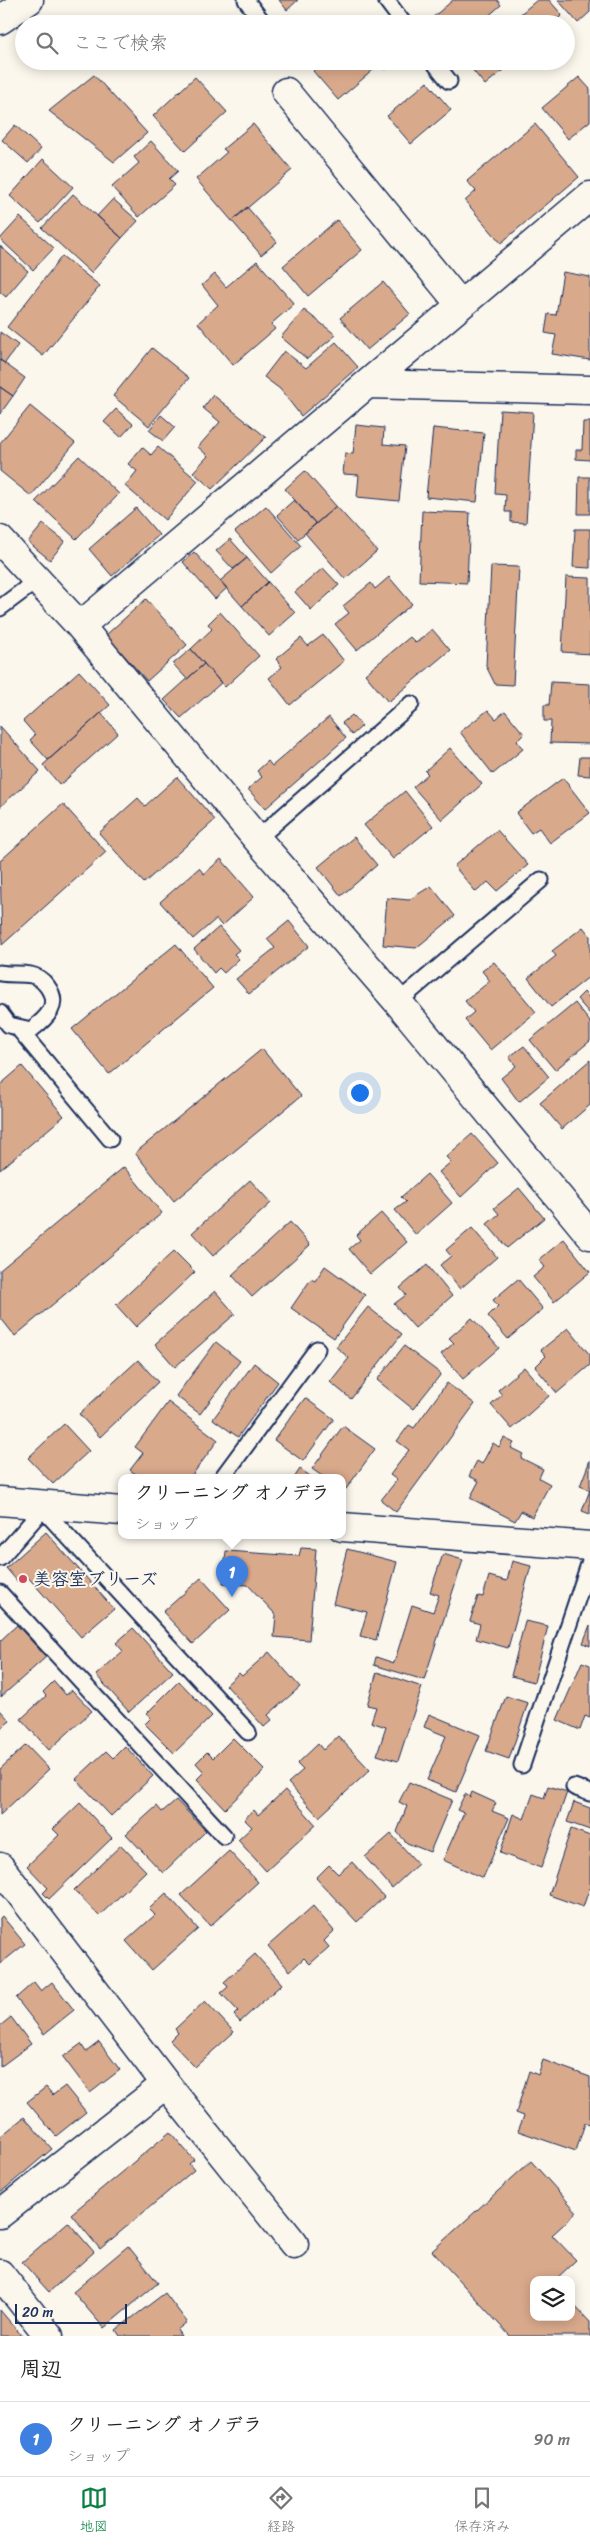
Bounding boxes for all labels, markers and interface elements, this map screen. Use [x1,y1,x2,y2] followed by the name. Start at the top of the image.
[15,15,575,70] search box
[73,26,168,59] text: ここで検索
[33,29,61,57] icon: search
[347,1080,373,1106] your location
[118,1474,346,1539] popup
[135,1476,329,1509] text: クリーニング オノデラ
[135,1509,198,1538] text: ショップ
[216,1556,248,1597] pin: 1
[33,1563,158,1595] place label: 美容室ブリーズ
[17,1573,29,1585] marker: 美容室ブリーズ
[530,2276,575,2321] map controls
[530,2276,575,2321] button: layers
[22,2300,53,2325] text: 20 m
[15,2301,128,2324] scale bar
[20,2350,62,2388] text: 周辺
[67,2408,262,2441] text: クリーニング オノデラ
[33,2425,39,2454] text: 1
[534,2425,570,2454] text: 90 m
[67,2441,130,2470] text: ショップ
[80,2484,108,2539] tab: 地図
[267,2484,295,2539] tab: 経路
[454,2484,510,2539] tab: 保存済み

